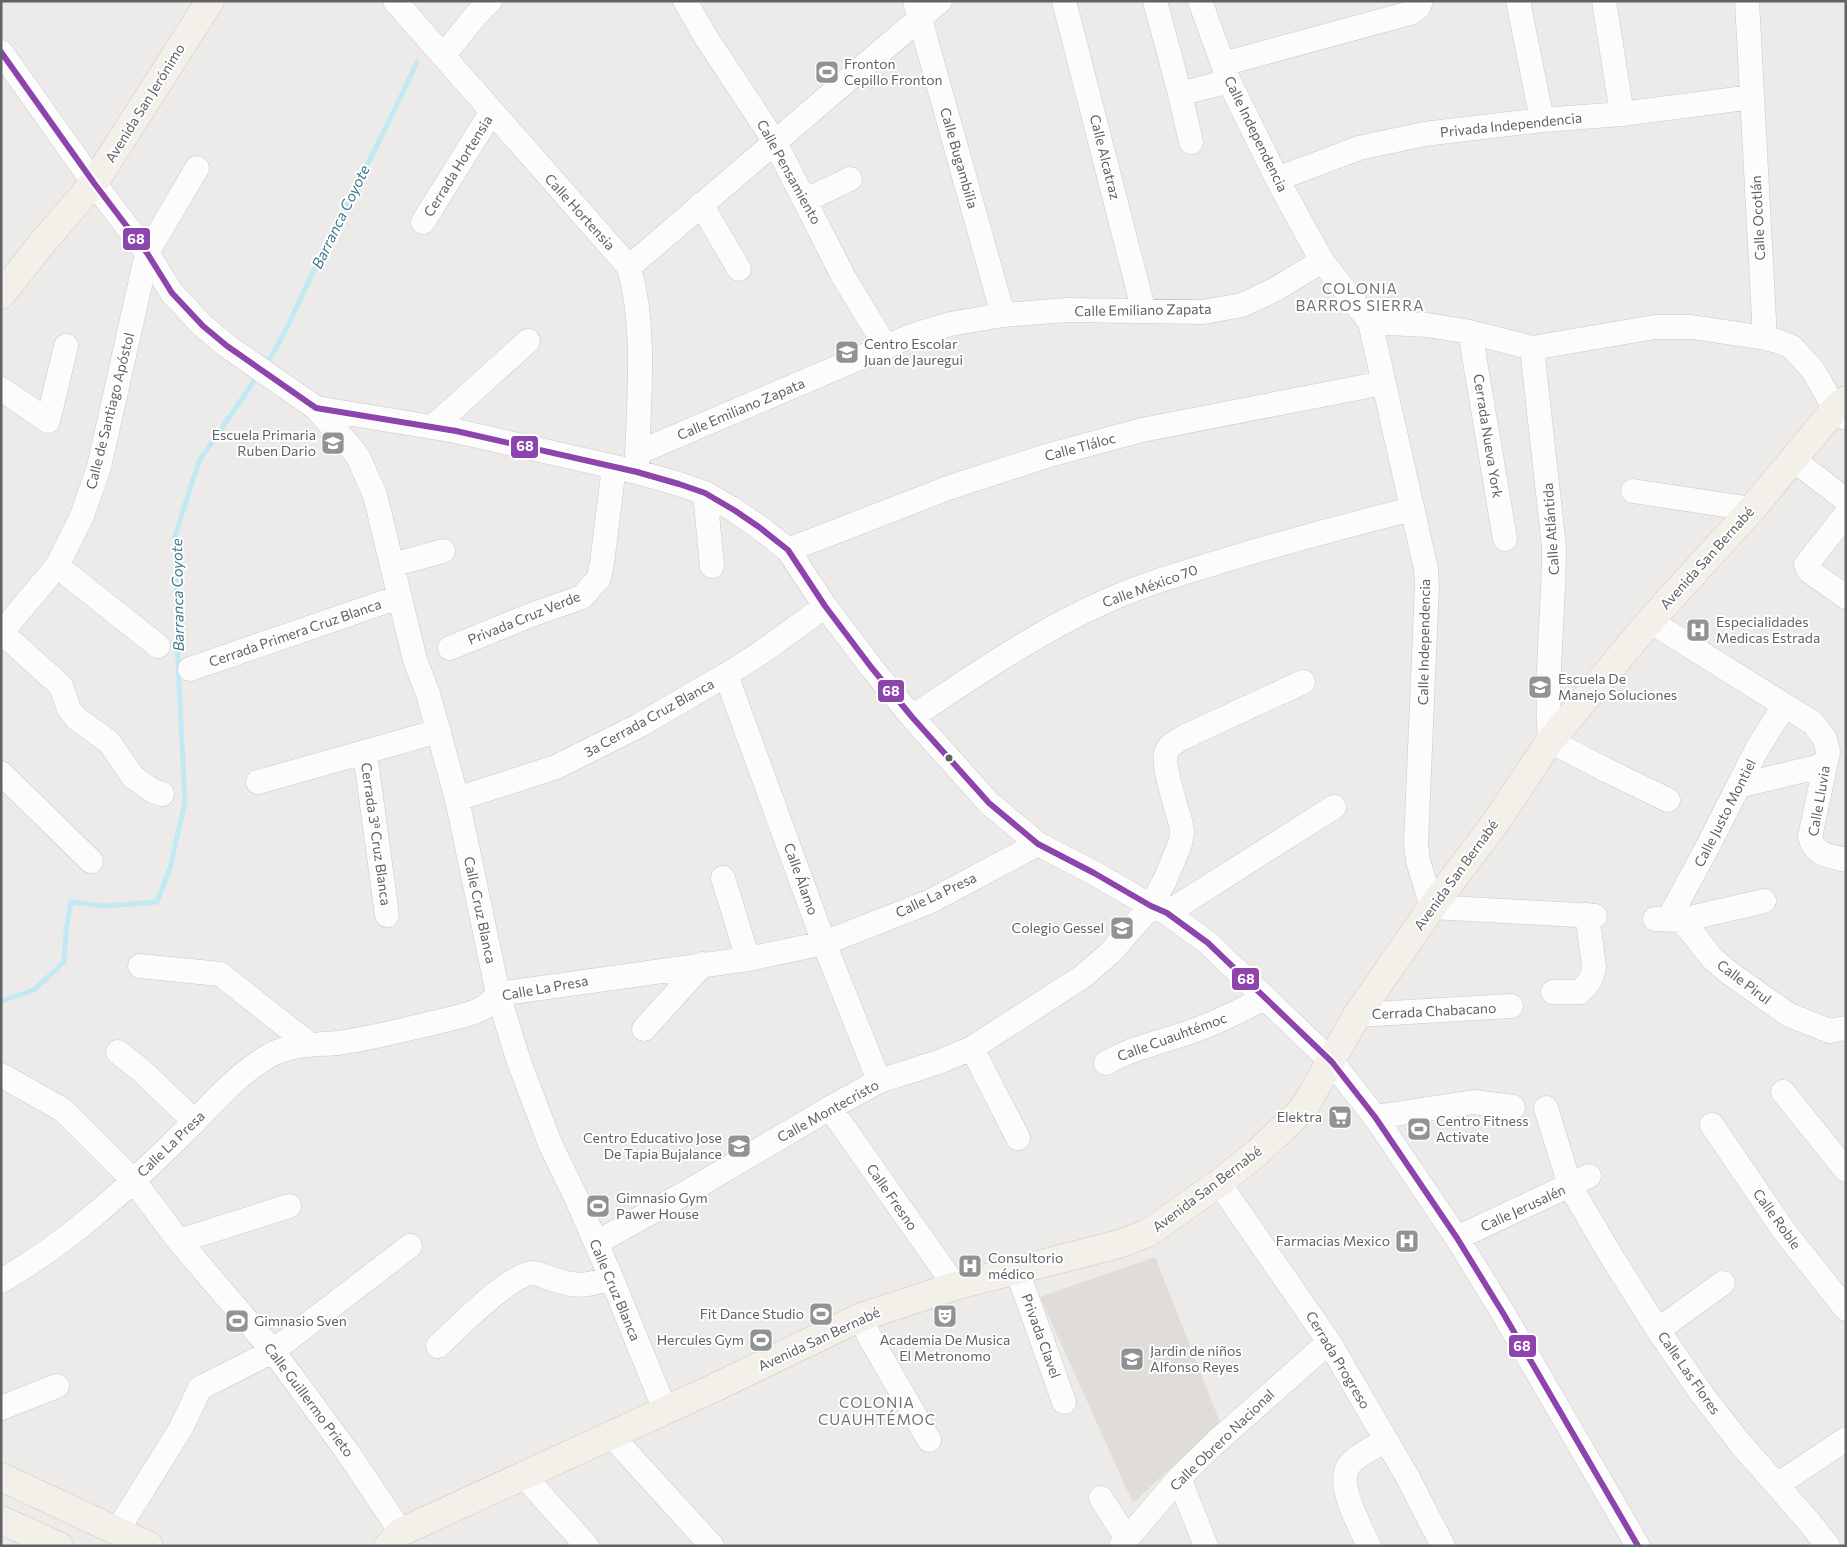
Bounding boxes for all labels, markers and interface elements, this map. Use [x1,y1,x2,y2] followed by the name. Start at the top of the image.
[101,40,188,165] street label: Avenida San Jerónimo
[844,55,943,88] place label: Fronton Cepillo Fronton
[814,59,840,85] sports icon: Fronton Cepillo Fronton
[1221,73,1292,194] street label: Calle Independencia
[937,105,982,210] street label: Calle Bugambilia
[1439,109,1583,140] street label: Privada Independencia
[420,112,496,220] street label: Cerrada Hortensia
[1087,113,1124,201] street label: Calle Alcatraz
[754,116,825,227] street label: Calle Pensamiento
[307,162,373,271] water label: Barranca Coyote
[542,170,619,253] street label: Calle Hortensia
[1747,175,1768,261] street label: Calle Ocotlán
[122,227,151,251] line badge: 68
[127,230,145,247] text: 68
[1295,279,1425,314] district label: COLONIA BARROS SIERRA
[1074,300,1212,319] street label: Calle Emiliano Zapata
[82,331,137,491] street label: Calle de Santiago Apóstol
[864,335,963,368] place label: Centro Escolar Juan de Jauregui
[834,339,860,365] school or university icon: Centro Escolar Juan de Jauregui
[1470,373,1507,500] street label: Cerrada Nueva York
[674,374,807,443] street label: Calle Emiliano Zapata
[212,426,316,459] place label: Escuela Primaria Ruben Dario
[1043,429,1117,464] street label: Calle Tláloc
[320,430,346,456] school or university icon: Escuela Primaria Ruben Dario
[510,435,539,459] line badge: 68
[516,437,534,454] text: 68
[1539,482,1562,576] street label: Calle Atlántida
[1656,503,1757,613] street label: Avenida San Bernabé
[167,538,187,652] water label: Barranca Coyote
[1100,560,1200,611] street label: Calle México 70
[1414,579,1433,705] street label: Calle Independencia
[465,587,583,648] street label: Privada Cruz Verde
[206,595,383,670] street label: Cerrada Primera Cruz Blanca
[1716,613,1820,646] place label: Especialidades Medicas Estrada
[1685,617,1711,643] hospital icon: Especialidades Medicas Estrada
[1558,670,1677,703] place label: Escuela De Manejo Soluciones
[1527,674,1553,700] school or university icon: Escuela De Manejo Soluciones
[581,675,717,760] street label: 3a Cerrada Cruz Blanca
[877,679,905,703] line badge: 68
[882,682,900,699] text: 68
[944,753,954,763] unlabelled marker
[1690,756,1759,870] street label: Calle Justo Montiel
[358,761,395,907] street label: Cerrada 3ª Cruz Blanca
[1804,764,1833,838] street label: Calle Lluvia
[1410,816,1501,933] street label: Avenida San Bernabé
[781,841,822,917] street label: Calle Álamo
[461,855,500,965] street label: Calle Cruz Blanca
[893,868,979,921] street label: Calle La Presa
[1109,915,1135,941] school or university icon: Colegio Gessel
[1012,919,1104,936] place label: Colegio Gessel
[1714,956,1775,1007] street label: Calle Pirul
[1231,967,1260,991] line badge: 68
[1237,970,1255,987] text: 68
[500,972,589,1003] street label: Calle La Presa
[1371,999,1497,1022] street label: Cerrada Chabacano
[1115,1009,1229,1064] street label: Calle Cuauhtémoc
[774,1076,881,1145] street label: Calle Montecristo
[1327,1104,1353,1130] supermarket icon: Elektra
[133,1107,208,1180] street label: Calle La Presa
[1277,1108,1322,1125] place label: Elektra
[1436,1112,1529,1145] place label: Centro Fitness Activate
[1406,1116,1432,1142] sports icon: Centro Fitness Activate
[583,1129,722,1162] place label: Centro Educativo Jose De Tapia Bujalance
[726,1133,752,1159] school or university icon: Centro Educativo Jose De Tapia Bujalance
[1149,1142,1265,1235] street label: Avenida San Bernabé
[863,1160,922,1233] street label: Calle Fresno
[1478,1180,1568,1235] street label: Calle Jerusalén
[1750,1185,1805,1252] street label: Calle Roble
[616,1189,708,1222] place label: Gimnasio Gym Pawer House
[585,1193,611,1219] sports icon: Gimnasio Gym Pawer House
[1394,1228,1420,1254] hospital icon: Farmacias Mexico
[1276,1232,1390,1249] place label: Farmacias Mexico
[586,1236,645,1343] street label: Calle Cruz Blanca
[988,1249,1063,1282] place label: Consultorio médico
[957,1253,983,1279] hospital icon: Consultorio médico
[1018,1291,1065,1380] street label: Privada Clavel
[808,1301,834,1327] sports icon: Fit Dance Studio
[755,1303,882,1374] street label: Avenida San Bernabé
[932,1303,958,1329] theatre icon: Academia De Musica El Metronomo
[700,1305,804,1322] place label: Fit Dance Studio
[224,1308,250,1334] sports icon: Gimnasio Sven
[1303,1308,1374,1412] street label: Cerrada Progreso
[254,1312,347,1329] place label: Gimnasio Sven
[748,1327,774,1353] sports icon: Hercules Gym
[1654,1328,1724,1418] street label: Calle Las Flores
[657,1331,744,1348] place label: Hercules Gym
[880,1331,1010,1364] place label: Academia De Musica El Metronomo
[1508,1334,1537,1358] line badge: 68
[1513,1337,1531,1354] text: 68
[261,1339,358,1460] street label: Calle Guillermo Prieto
[1150,1342,1242,1375] place label: Jardin de niños Alfonso Reyes
[1119,1346,1145,1372] school or university icon: Jardin de niños Alfonso Reyes
[1166,1385,1277,1494] street label: Calle Obrero Nacional
[818,1393,936,1428] district label: COLONIA CUAUHTÉMOC

